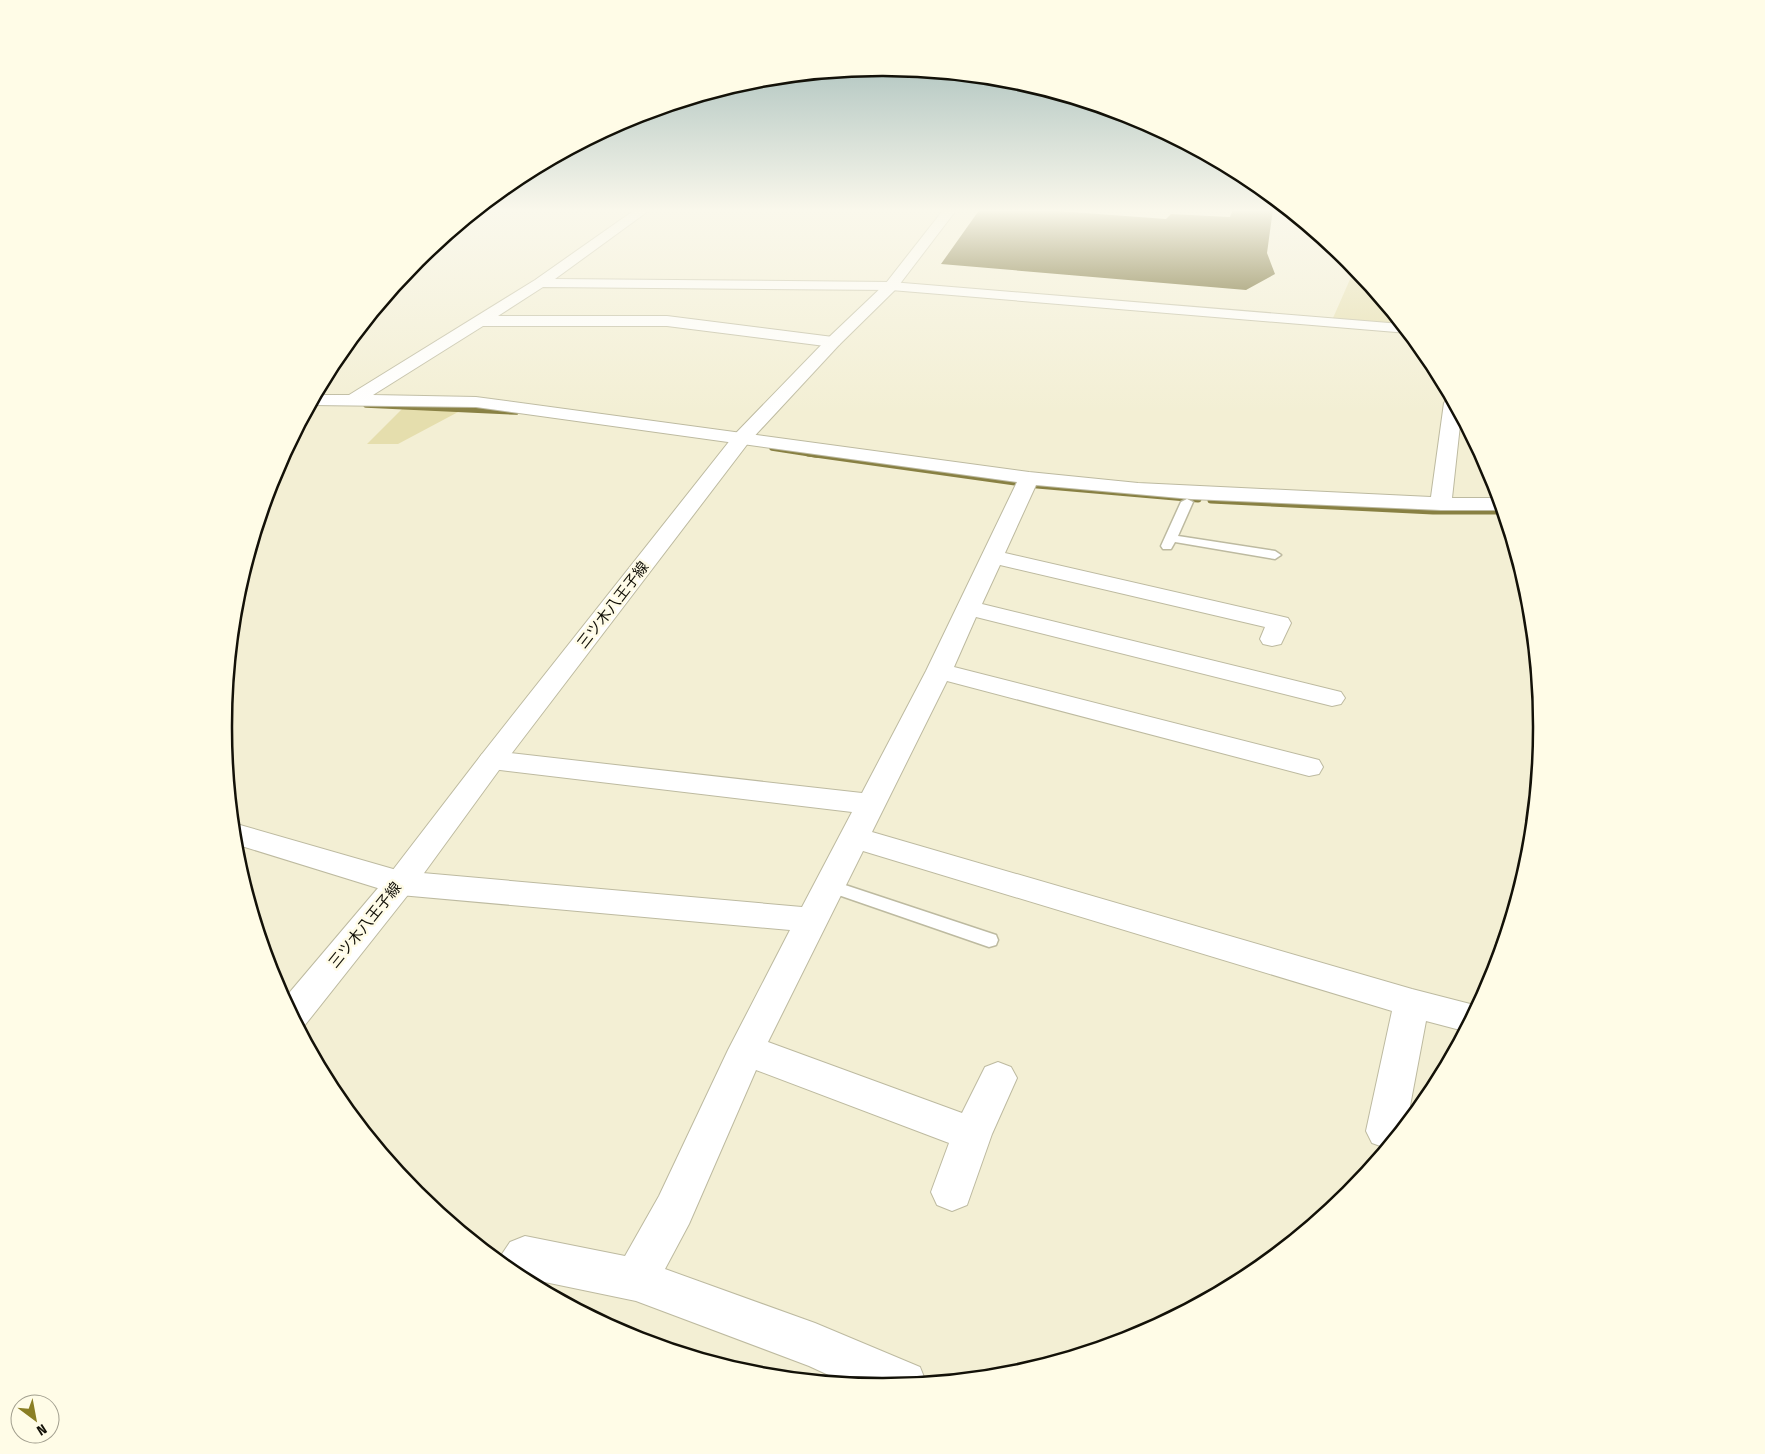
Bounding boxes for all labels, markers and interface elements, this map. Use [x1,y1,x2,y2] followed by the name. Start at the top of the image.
[574,558,652,652] street label: 三ツ木八王子線
[325,879,405,971] street label: 三ツ木八王子線
[10,1394,60,1444] north arrow
[34,1420,50,1439] text: N

